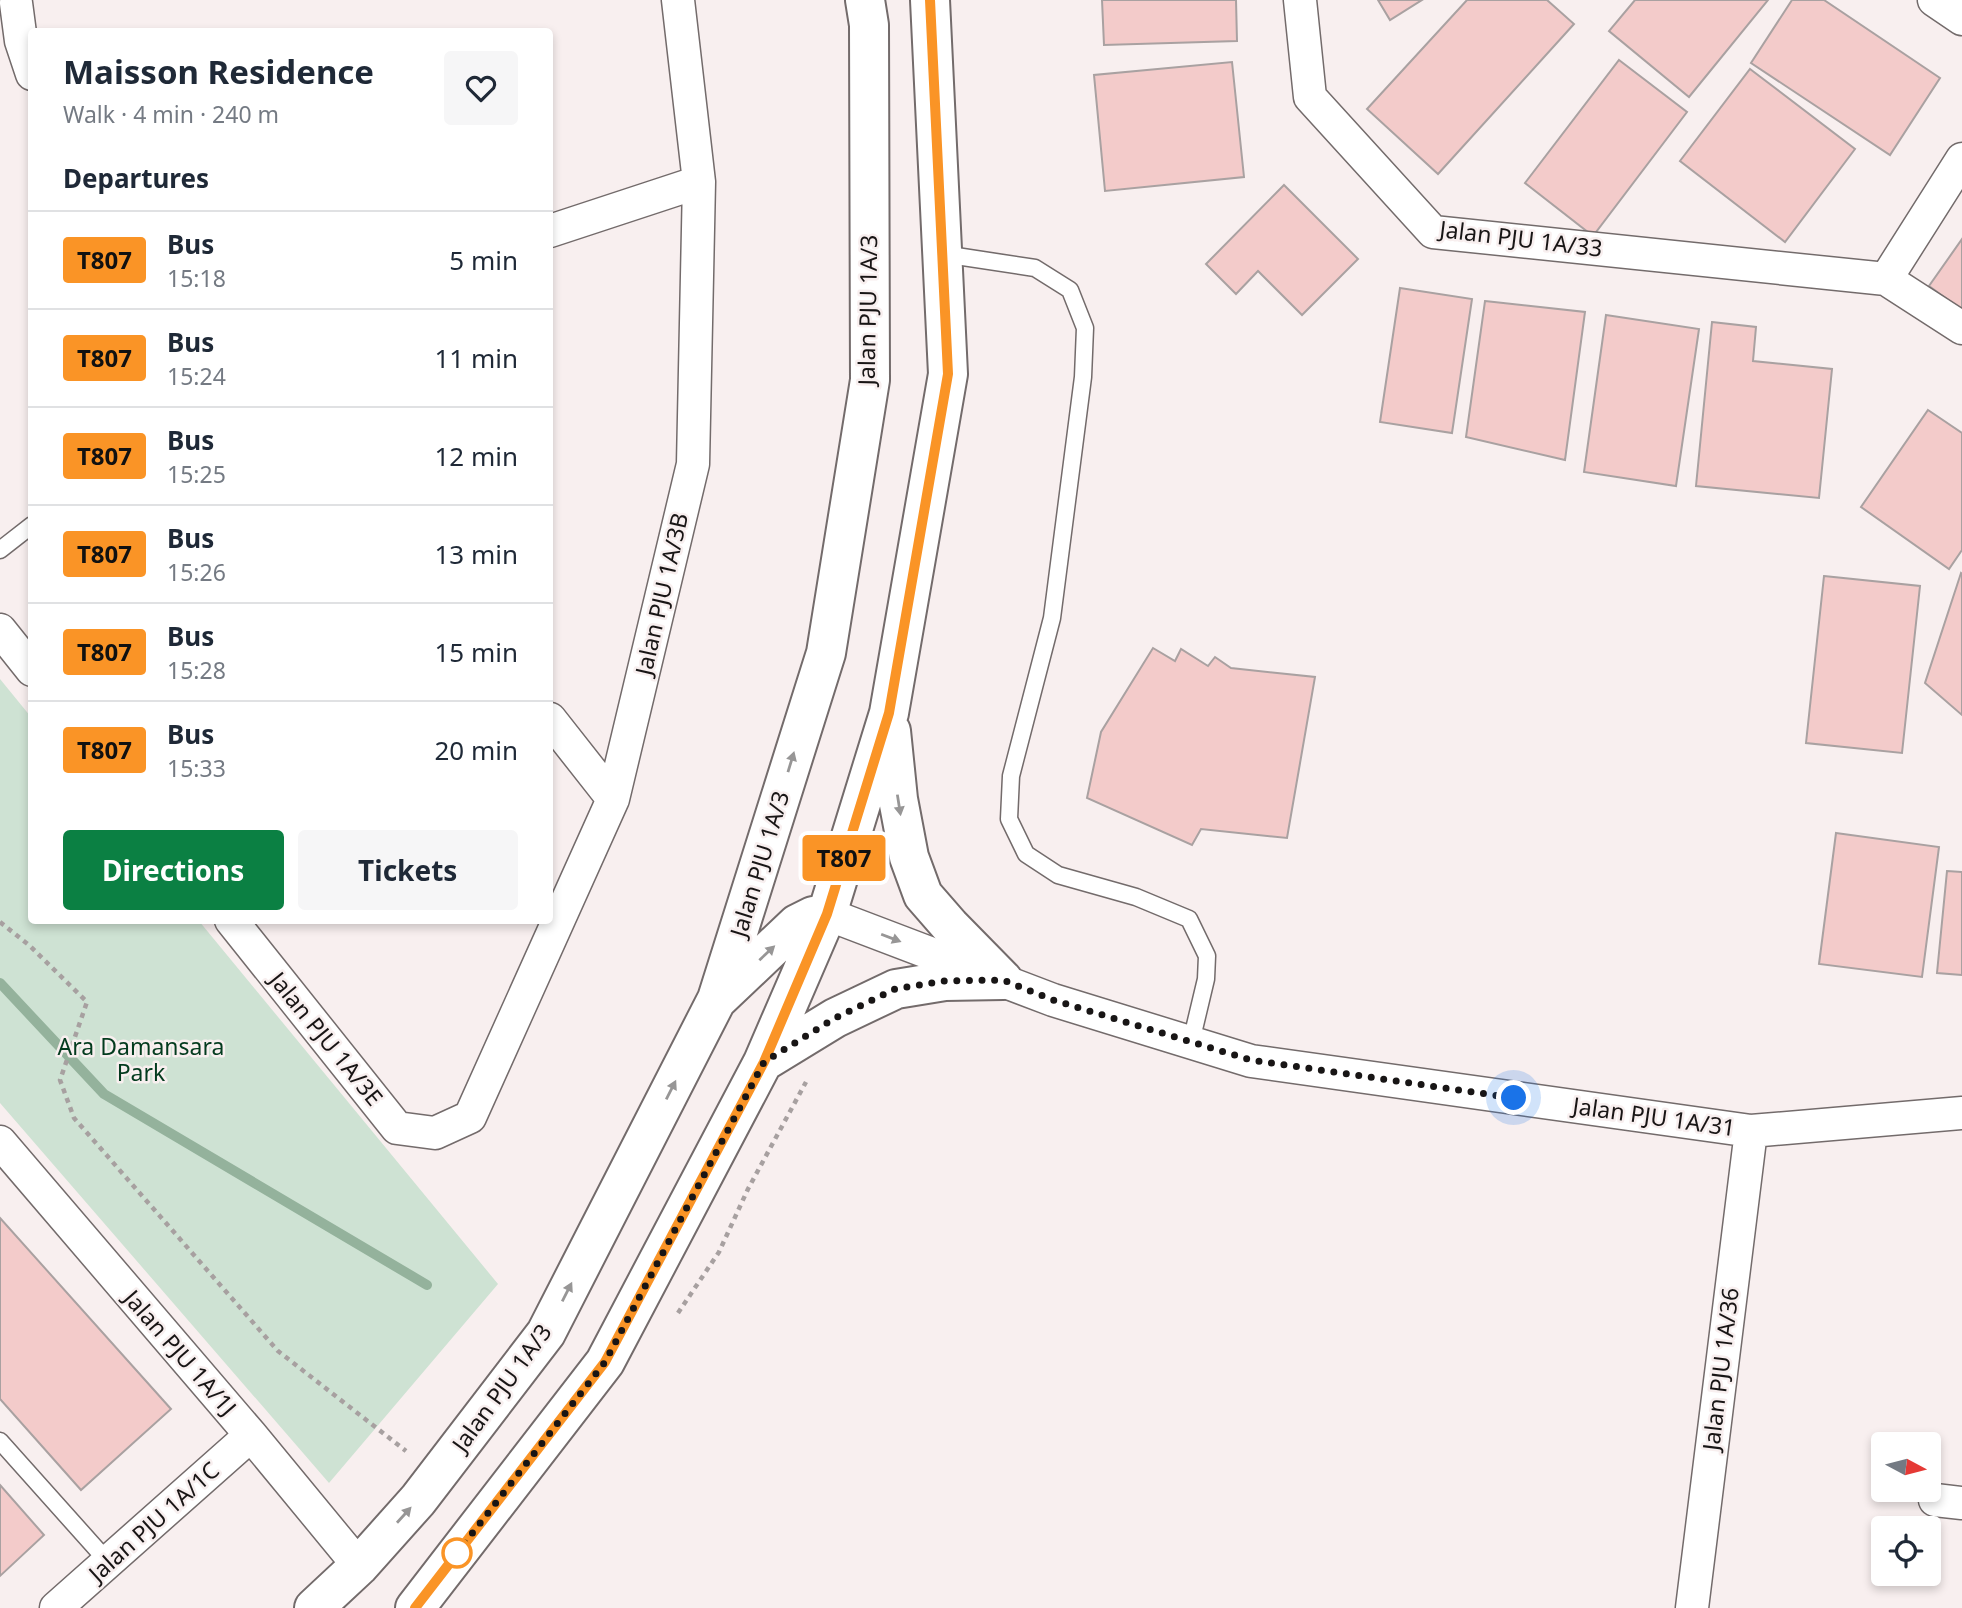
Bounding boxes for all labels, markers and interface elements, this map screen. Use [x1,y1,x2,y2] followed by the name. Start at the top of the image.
[63,49,374,94] text: Maisson Residence
[444,51,518,125] button: heart
[63,98,279,130] text: Walk · 4 min · 240 m
[63,160,209,196] text: Departures
[1436,212,1604,264] street label: Jalan PJU 1A/33
[167,226,214,262] text: Bus
[850,234,884,388] street label: Jalan PJU 1A/3
[449,242,518,278] text: 5 min
[77,243,132,276] text: T807
[167,262,226,294] text: 15:18
[167,324,214,360] text: Bus
[434,340,518,376] text: 11 min
[77,341,132,374] text: T807
[167,360,226,392] text: 15:24
[167,422,214,458] text: Bus
[434,438,518,474] text: 12 min
[77,439,132,472] text: T807
[167,458,226,490] text: 15:25
[626,509,695,680] street label: Jalan PJU 1A/3B
[167,520,214,556] text: Bus
[434,536,518,572] text: 13 min
[77,537,132,570] text: T807
[167,556,226,588] text: 15:26
[167,618,214,654] text: Bus
[434,634,518,670] text: 15 min
[77,635,132,668] text: T807
[167,654,226,686] text: 15:28
[167,716,214,752] text: Bus
[434,732,518,768] text: 20 min
[77,733,132,766] text: T807
[167,752,226,784] text: 15:33
[787,752,797,773] one-way arrow
[721,787,796,942] street label: Jalan PJU 1A/3
[894,794,905,816] one-way arrow
[63,830,284,910] button: Directions
[298,830,518,910] button: Tickets
[795,835,893,881] line badge: T807
[816,841,872,874] text: T807
[880,933,901,944] one-way arrow
[758,945,775,961] one-way arrow
[262,963,391,1112] street label: Jalan PJU 1A/3E
[58,1030,224,1088] park label: Ara Damansara Park
[665,1080,676,1100] one-way arrow
[1496,1080,1531,1115] your location
[1569,1088,1738,1143] street label: Jalan PJU 1A/31
[116,1281,244,1422] street label: Jalan PJU 1A/1J
[561,1282,572,1302] one-way arrow
[1694,1286,1746,1454] street label: Jalan PJU 1A/36
[443,1317,558,1459] street label: Jalan PJU 1A/3
[1871,1432,1941,1502] north arrow
[1871,1432,1941,1586] map controls
[80,1454,225,1590] street label: Jalan PJU 1A/1C
[396,1507,412,1524] one-way arrow
[1871,1516,1941,1586] button: locate
[442,1538,472,1568] unlabelled marker

